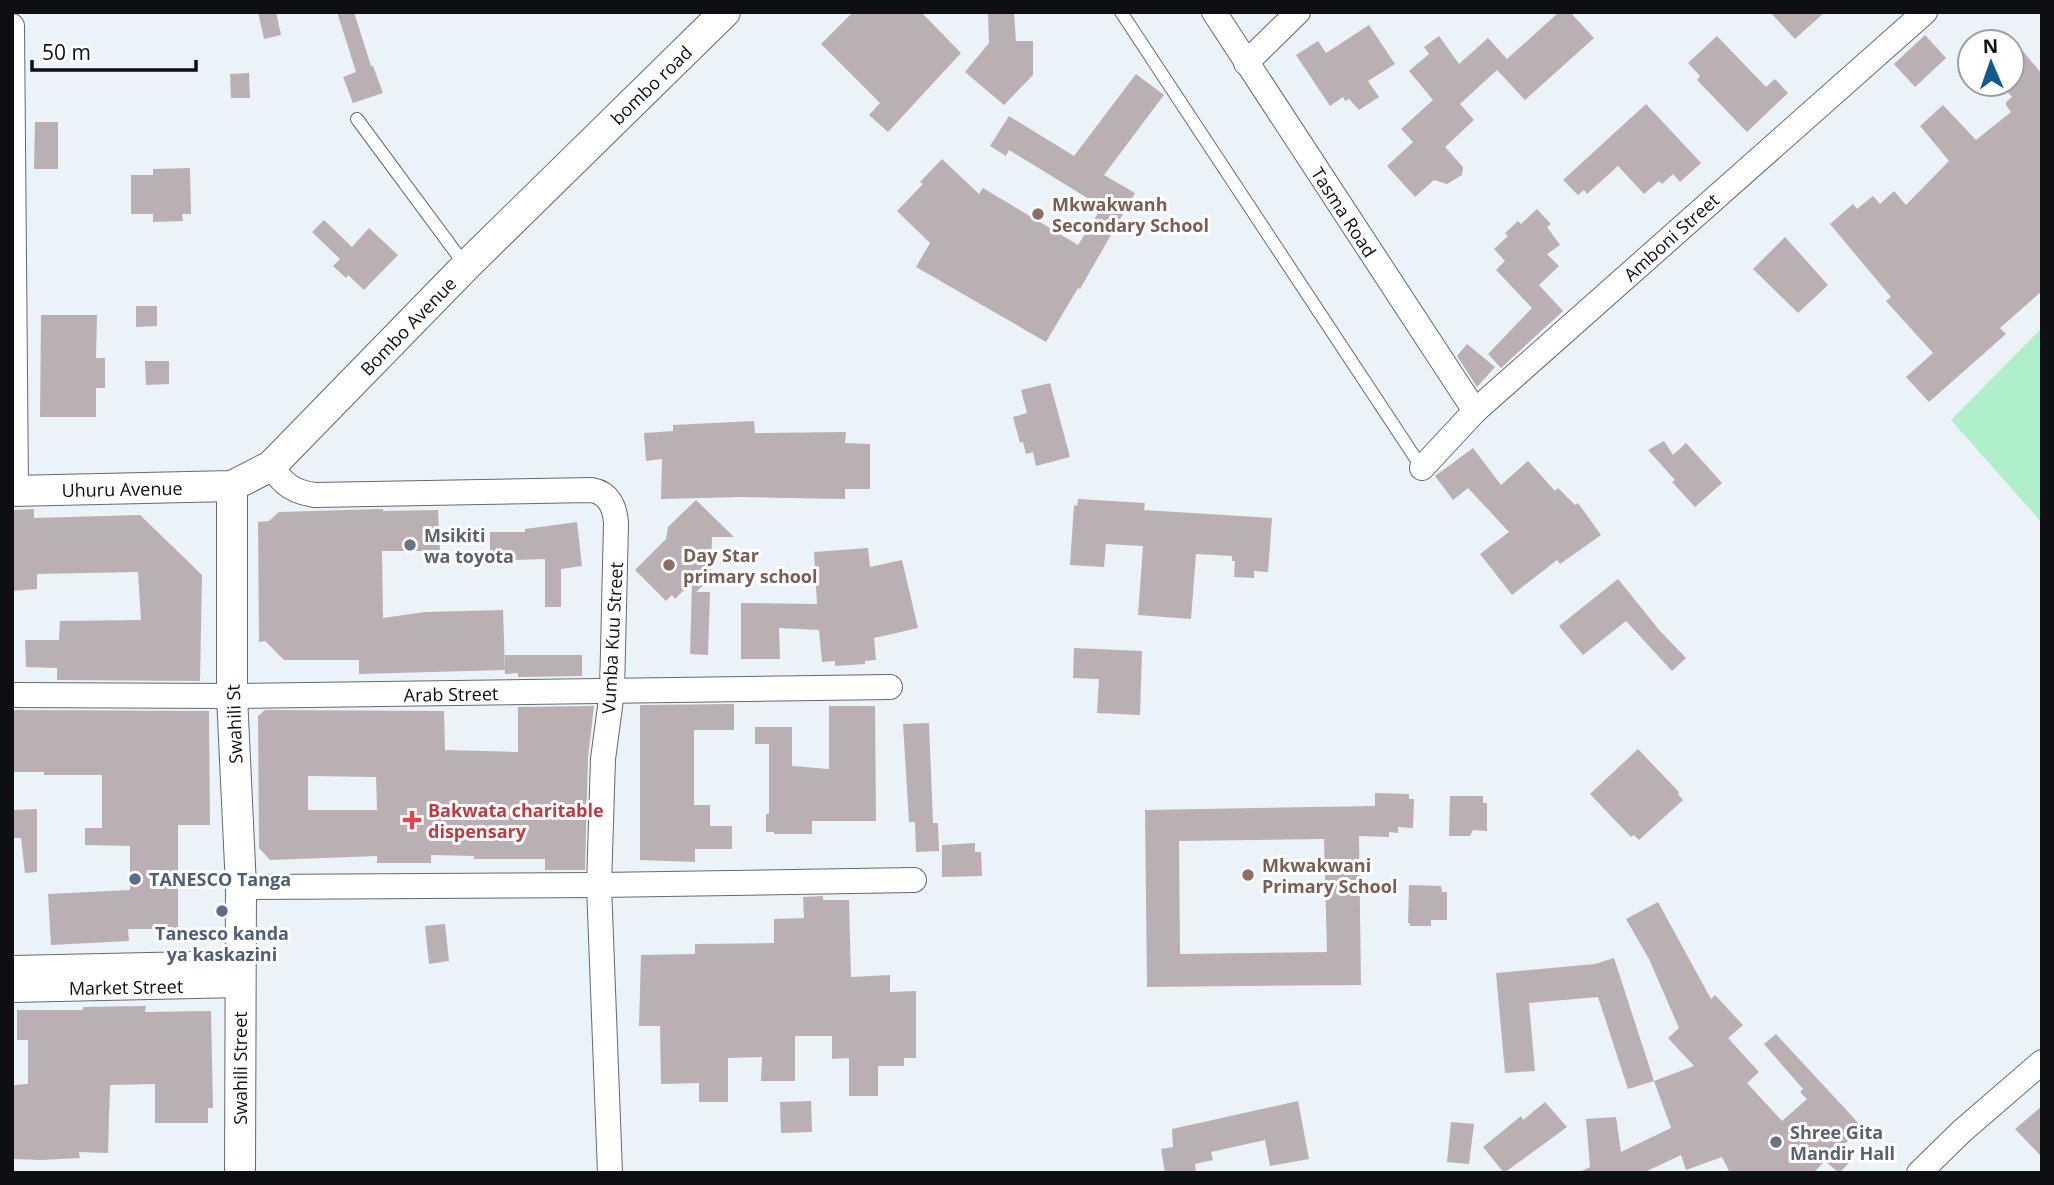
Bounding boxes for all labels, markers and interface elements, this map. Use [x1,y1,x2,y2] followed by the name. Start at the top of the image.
[32,28,196,72] scale bar
[1956,28,2026,98] north arrow
[1982,33,1999,59] text: N
[42,38,91,66] text: 50 m
[605,40,697,130] street label: bombo road
[1306,162,1382,262] street label: Tasma Road
[1618,188,1724,286] street label: Amboni Street
[1052,192,1209,237] place label: Mkwakwanh Secondary School
[1030,206,1046,222] marker: Mkwakwanh Secondary School
[355,272,461,380] street label: Bombo Avenue
[61,476,183,502] street label: Uhuru Avenue
[424,523,514,568] place label: Msikiti wa toyota
[402,537,418,553] marker: Msikiti wa toyota
[683,543,818,588] place label: Day Star primary school
[661,557,677,573] marker: Day Star primary school
[596,561,628,715] street label: Vumba Kuu Street
[403,681,499,707] street label: Arab Street
[221,684,247,764] street label: Swahili St
[428,798,604,843] place label: Bakwata charitable dispensary
[402,810,422,830] marker: Bakwata charitable dispensary
[1262,853,1397,898] place label: Mkwakwani Primary School
[149,867,291,891] place label: TANESCO Tanga
[1240,867,1256,883] marker: Mkwakwani Primary School
[127,871,143,887] marker: TANESCO Tanga
[214,903,230,919] marker: Tanesco kanda ya kaskazini
[155,921,289,966] place label: Tanesco kanda ya kaskazini
[69,974,183,1000] street label: Market Street
[228,1011,252,1125] street label: Swahili Street
[1790,1120,1895,1165] place label: Shree Gita Mandir Hall
[1768,1134,1784,1150] marker: Shree Gita Mandir Hall

